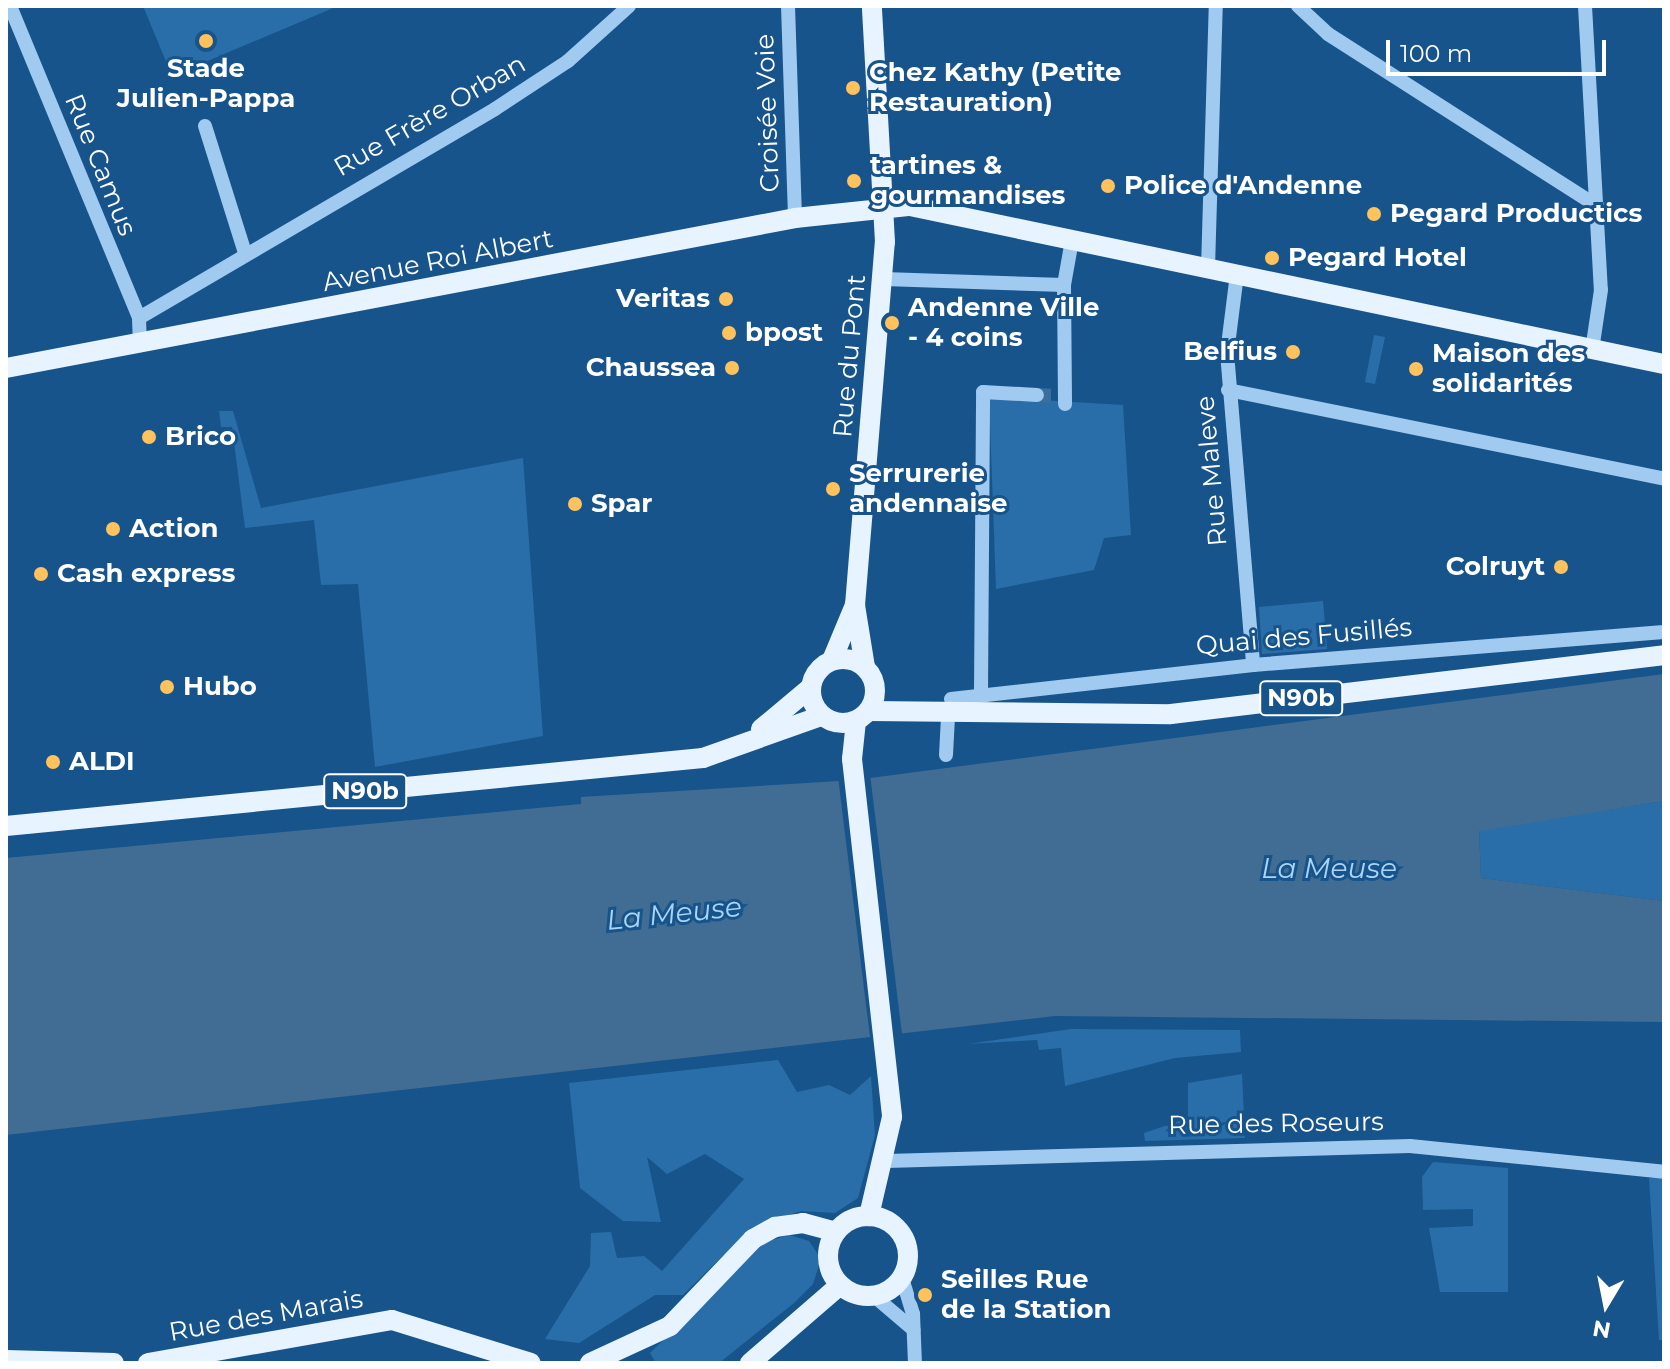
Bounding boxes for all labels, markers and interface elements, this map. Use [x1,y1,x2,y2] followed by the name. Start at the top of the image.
[1390,24,1610,74] scale bar
[197,32,215,50] marker: Stade Julien-Pappa
[750,33,786,193] street label: Croisée Voie
[1400,39,1472,68] text: 100 m
[329,49,531,183] street label: Rue Frère Orban
[117,53,295,114] place label: Stade Julien-Pappa
[869,57,1121,118] place label: Chez Kathy (Petite Restauration)
[844,79,862,97] marker: Chez Kathy (Petite Restauration)
[57,90,143,240] street label: Rue Camus
[870,150,1065,212] place label: tartines & gourmandises
[1124,170,1362,202] place label: Police d'Andenne
[845,172,863,190] marker: tartines & gourmandises
[1099,177,1117,195] marker: Police d'Andenne
[1390,198,1642,230] place label: Pegard Productics
[1365,205,1383,223] marker: Pegard Productics
[320,223,556,299] street label: Avenue Roi Albert
[1288,242,1467,274] place label: Pegard Hotel
[1263,249,1281,267] marker: Pegard Hotel
[827,273,873,439] street label: Rue du Pont
[616,283,710,315] place label: Veritas
[717,290,735,308] marker: Veritas
[908,292,1099,354] place label: Andenne Ville - 4 coins
[883,314,901,332] marker: Andenne Ville - 4 coins
[745,317,823,349] place label: bpost
[720,324,738,342] marker: bpost
[1183,336,1277,368] place label: Belfius
[1432,338,1585,400] place label: Maison des solidarités
[1284,343,1302,361] marker: Belfius
[586,352,716,384] place label: Chaussea
[723,359,741,377] marker: Chaussea
[1407,360,1425,378] marker: Maison des solidarités
[1190,395,1234,547] street label: Rue Maleve
[165,421,236,453] place label: Brico
[140,428,158,446] marker: Brico
[849,458,1008,520] place label: Serrurerie andennaise
[824,480,842,498] marker: Serrurerie andennaise
[591,488,653,520] place label: Spar
[566,495,584,513] marker: Spar
[129,513,218,545] place label: Action
[104,520,122,538] marker: Action
[1446,551,1545,583] place label: Colruyt
[57,558,235,590] place label: Cash express
[1552,558,1570,576] marker: Colruyt
[32,565,50,583] marker: Cash express
[1195,612,1413,662] street label: Quai des Fusillés
[183,671,257,703] place label: Hubo
[158,678,176,696] marker: Hubo
[1259,678,1343,718] road number: N90b
[69,746,135,778] place label: ALDI
[44,753,62,771] marker: ALDI
[323,771,407,811] road number: N90b
[1261,851,1397,885] water label: La Meuse
[605,889,743,937] water label: La Meuse
[1168,1107,1384,1141] street label: Rue des Roseurs
[941,1264,1112,1326] place label: Seilles Rue de la Station
[1566,1265,1646,1345] north arrow
[167,1284,365,1348] street label: Rue des Marais
[916,1286,934,1304] marker: Seilles Rue de la Station
[1591,1314,1613,1344] text: N

